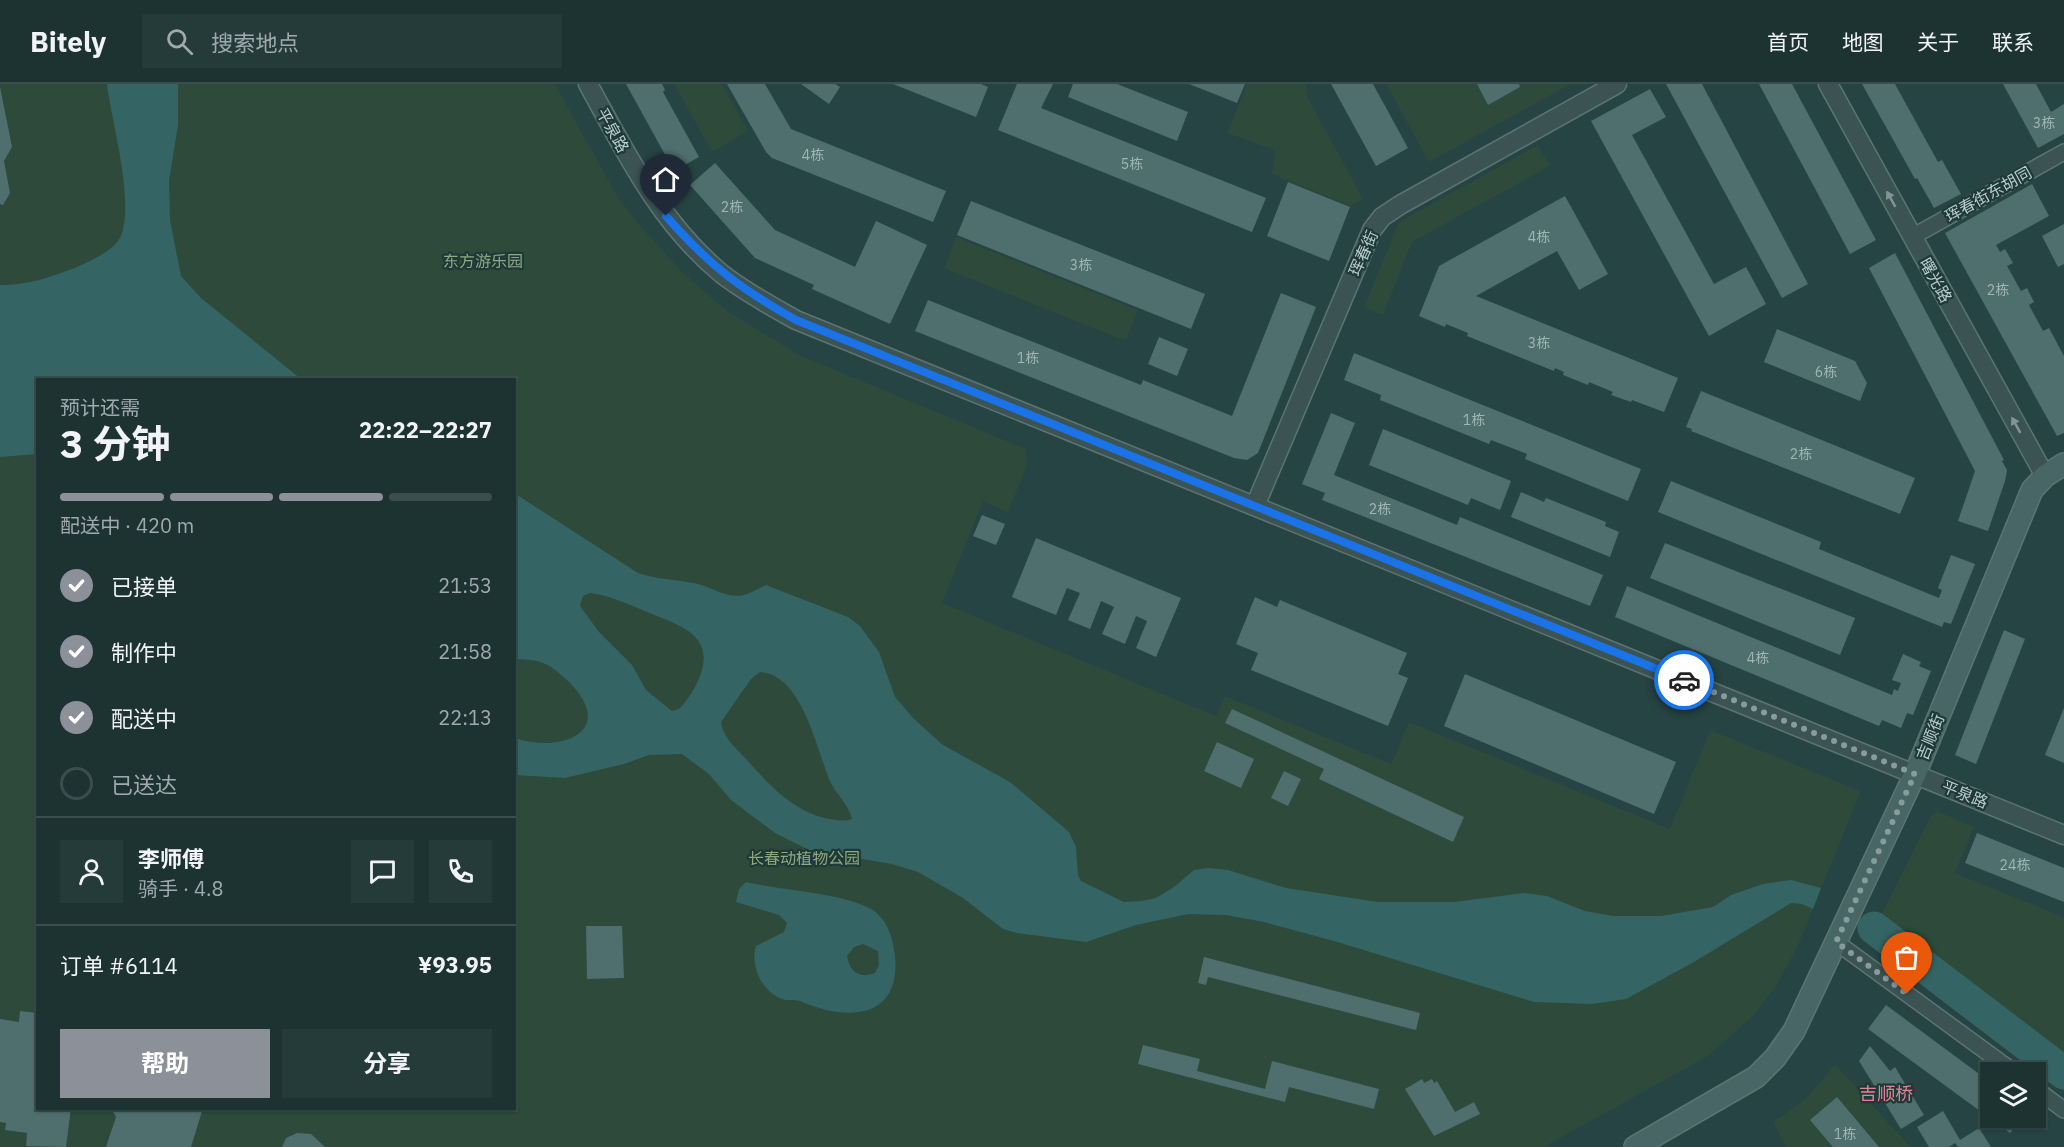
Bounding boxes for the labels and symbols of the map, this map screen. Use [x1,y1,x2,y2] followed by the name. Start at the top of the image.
[593,104,633,156] street label: 平泉路
[2033,114,2055,132] house number: 3栋
[802,146,824,164] house number: 4栋
[640,154,691,216] pin
[1121,155,1143,173] house number: 5栋
[1941,162,2035,226] street label: 珲春街东胡同
[1886,191,1897,207] one-way arrow
[721,198,743,216] house number: 2栋
[1344,227,1382,279] street label: 珲春街
[1528,228,1550,246] house number: 4栋
[443,251,523,271] park label: 东方游乐园
[1916,254,1956,306] street label: 曙光路
[1070,256,1092,274] house number: 3栋
[1987,281,2009,299] house number: 2栋
[1528,334,1550,352] house number: 3栋
[1017,349,1039,367] house number: 1栋
[1815,363,1837,381] house number: 6栋
[1463,411,1485,429] house number: 1栋
[2011,416,2021,433] one-way arrow
[1790,445,1812,463] house number: 2栋
[1369,500,1391,518] house number: 2栋
[1747,649,1769,667] house number: 4栋
[1654,650,1714,710] courier
[1912,711,1948,763] street label: 吉顺街
[1939,776,1991,812] street label: 平泉路
[748,848,860,868] park label: 长春动植物公园
[2000,856,2030,874] house number: 24栋
[1881,932,1932,994] pin
[1859,1082,1913,1105] district label: 吉顺桥
[1834,1125,1856,1143] house number: 1栋

